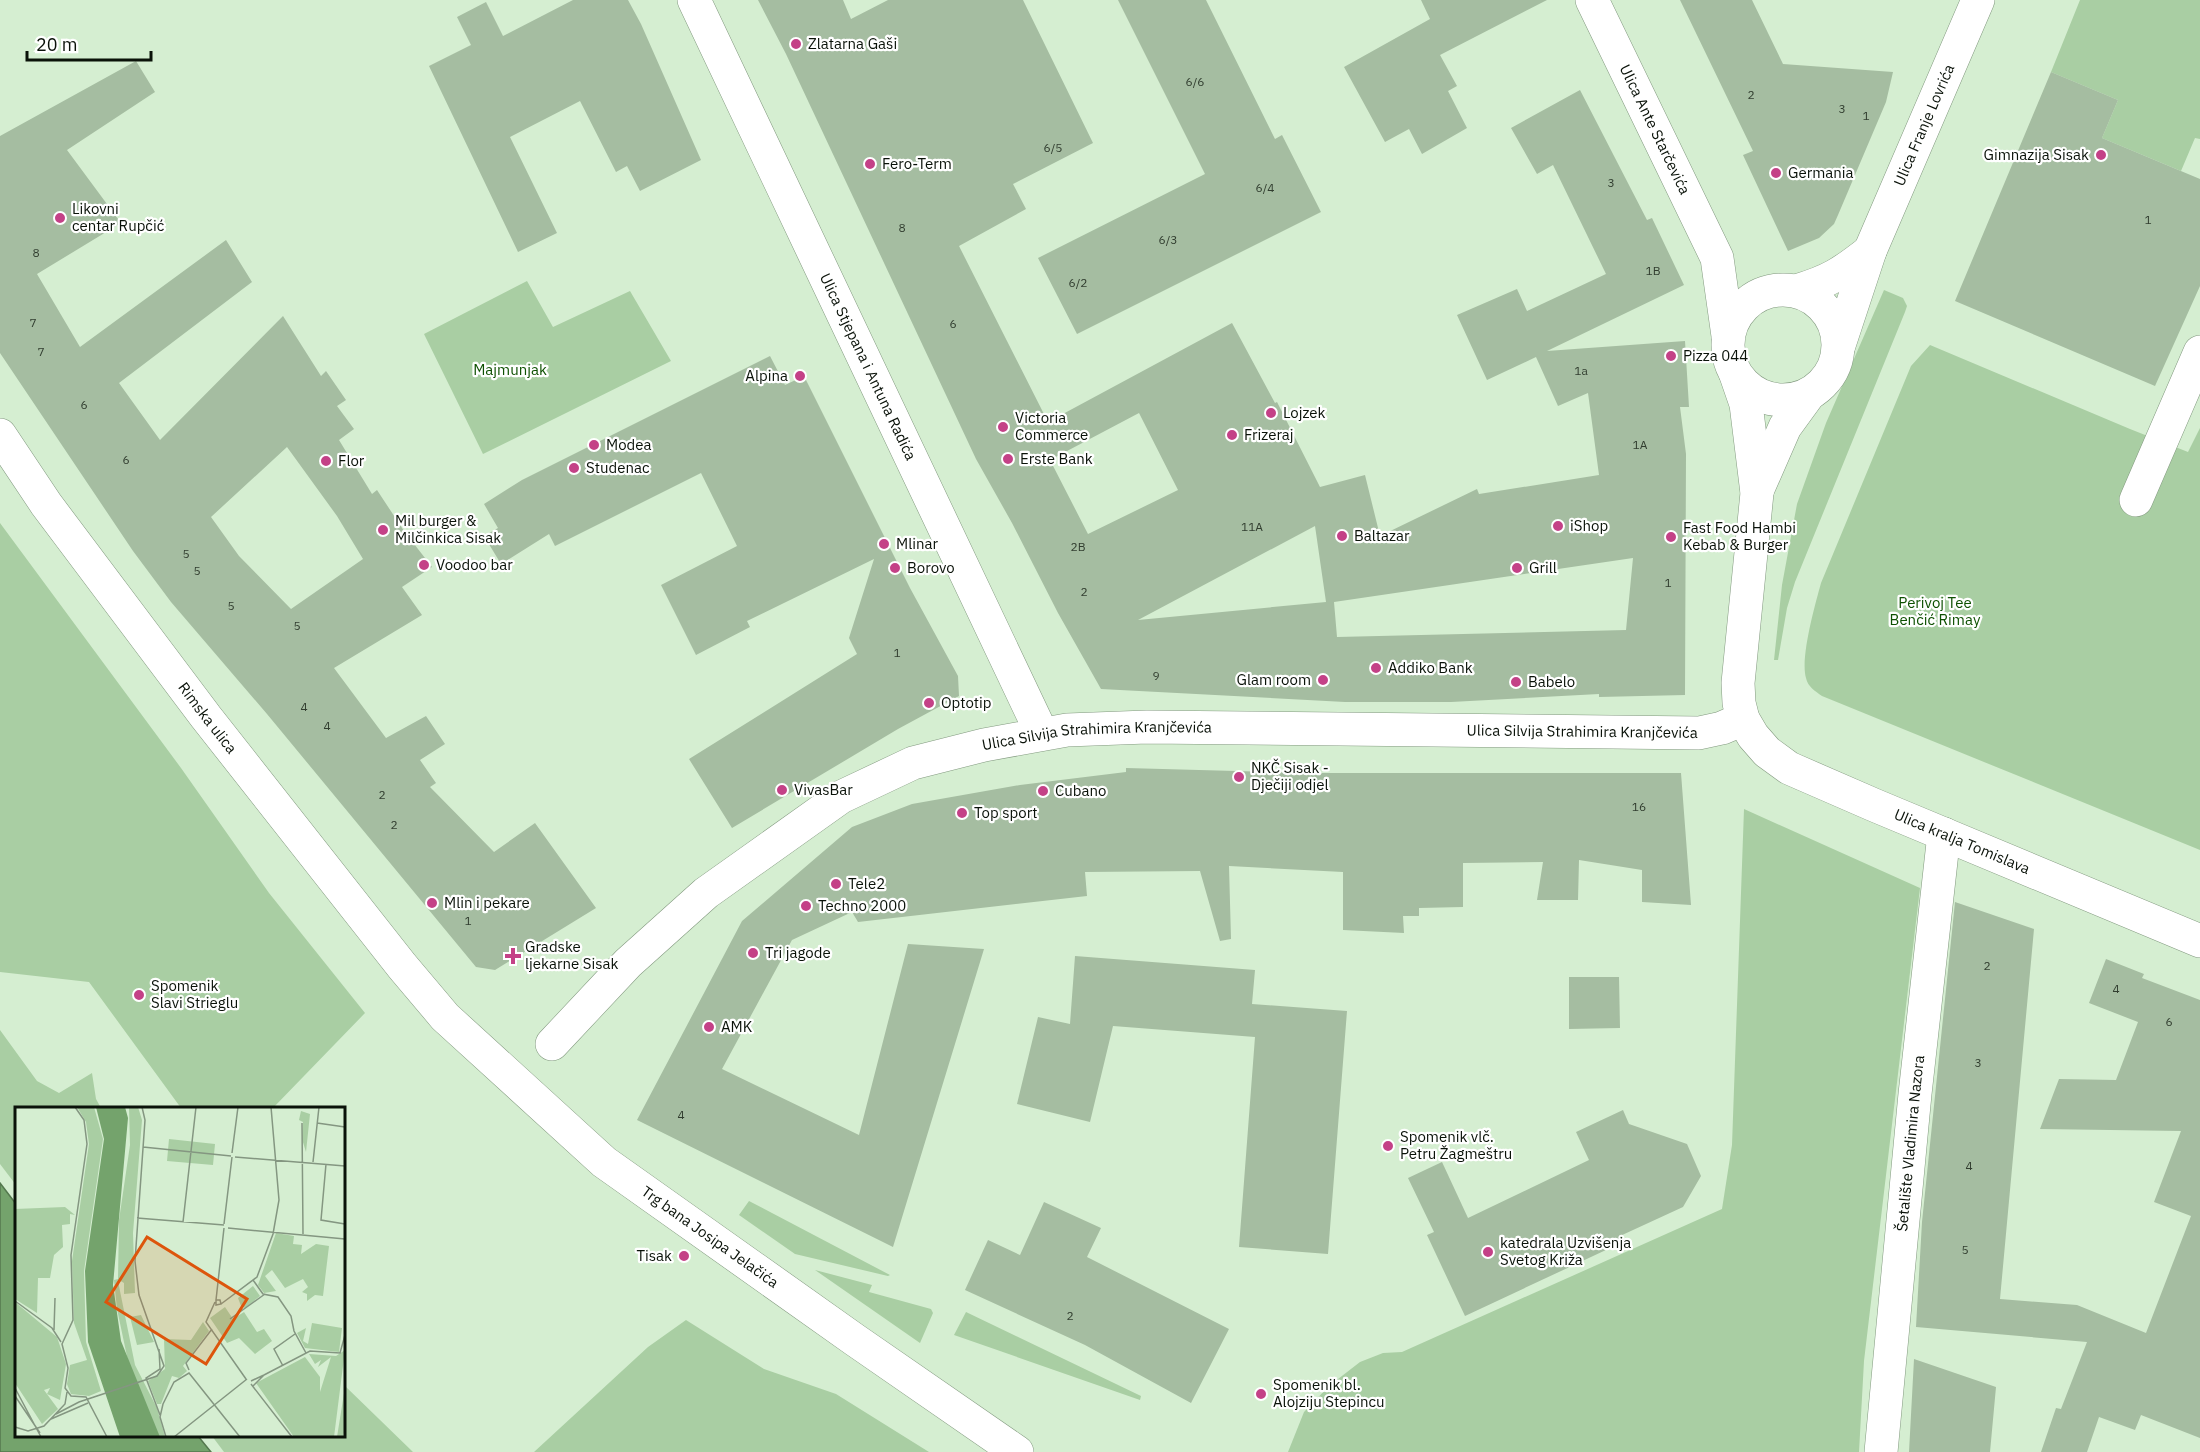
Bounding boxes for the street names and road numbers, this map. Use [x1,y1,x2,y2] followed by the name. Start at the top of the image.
[1616,61,1695,197] street label: Ulica Ante Starčevića
[1889,61,1958,189] street label: Ulica Franje Lovrića
[816,270,921,463] street label: Ulica Stjepana i Antuna Radića
[174,678,241,757] street label: Rimska ulica
[980,717,1212,754] street label: Ulica Silvija Strahimira Kranjčevića
[1467,720,1698,742] street label: Ulica Silvija Strahimira Kranjčevića
[1891,804,2033,878] street label: Ulica kralja Tomislava
[1892,1054,1928,1232] street label: Šetalište Vladimira Nazora
[638,1182,782,1292] street label: Trg bana Josipa Jelačića

